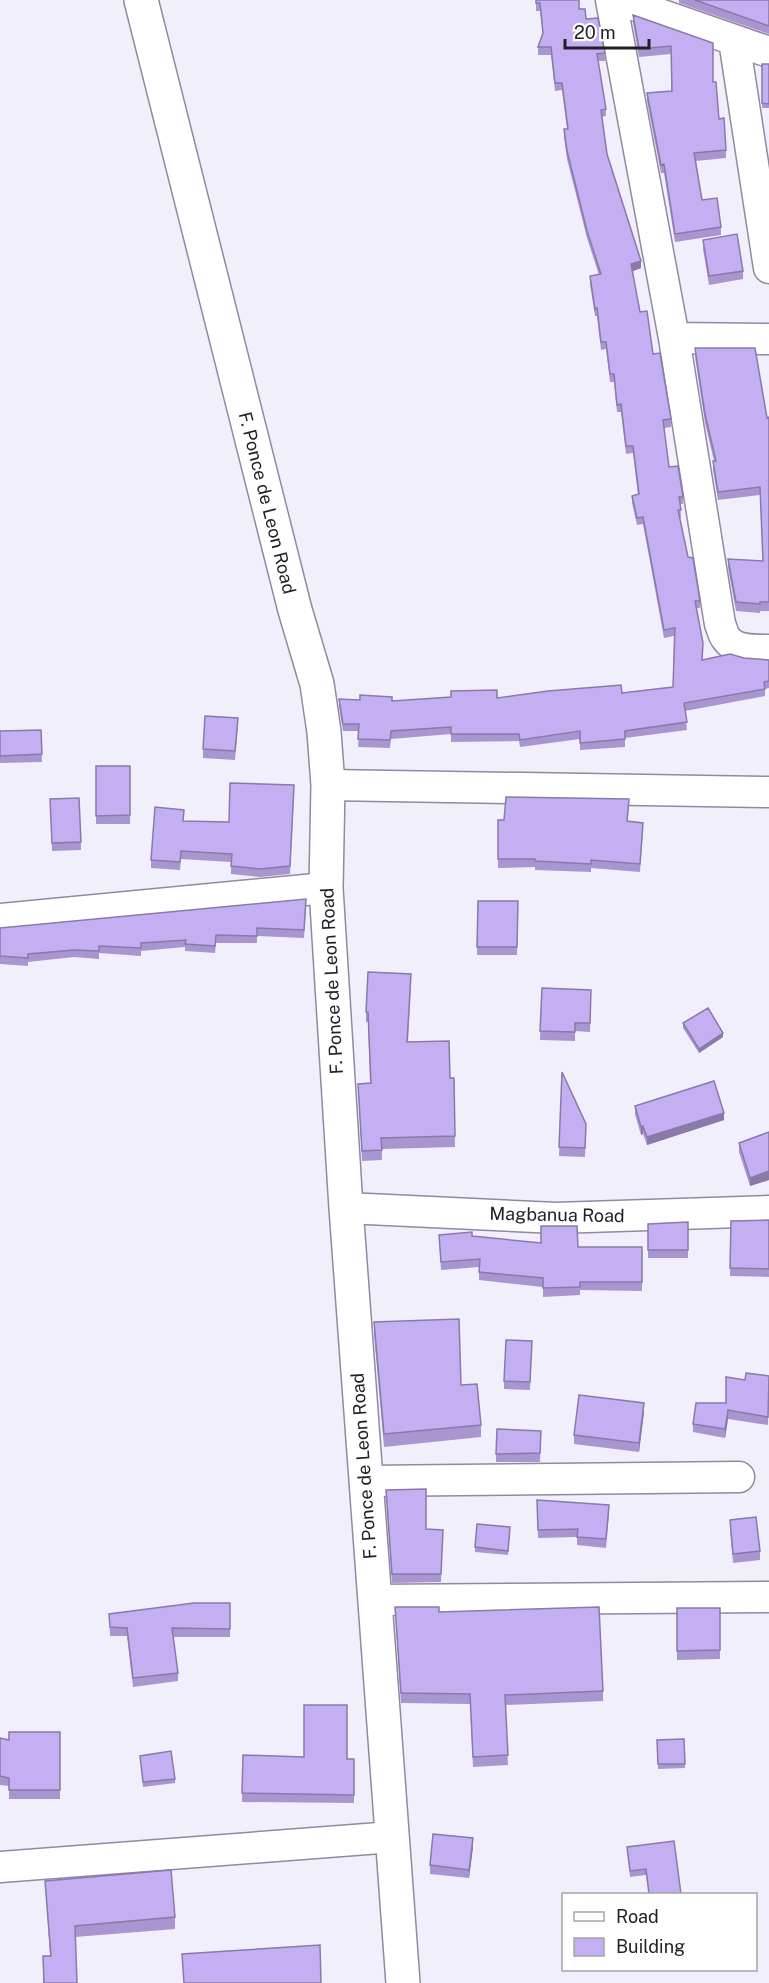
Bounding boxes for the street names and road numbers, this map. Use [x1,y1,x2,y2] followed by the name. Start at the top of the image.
[235,410,300,596] street label: F. Ponce de Leon Road
[316,887,347,1075] street label: F. Ponce de Leon Road
[489,1203,625,1226] street label: Magbanua Road
[347,1372,380,1560] street label: F. Ponce de Leon Road

